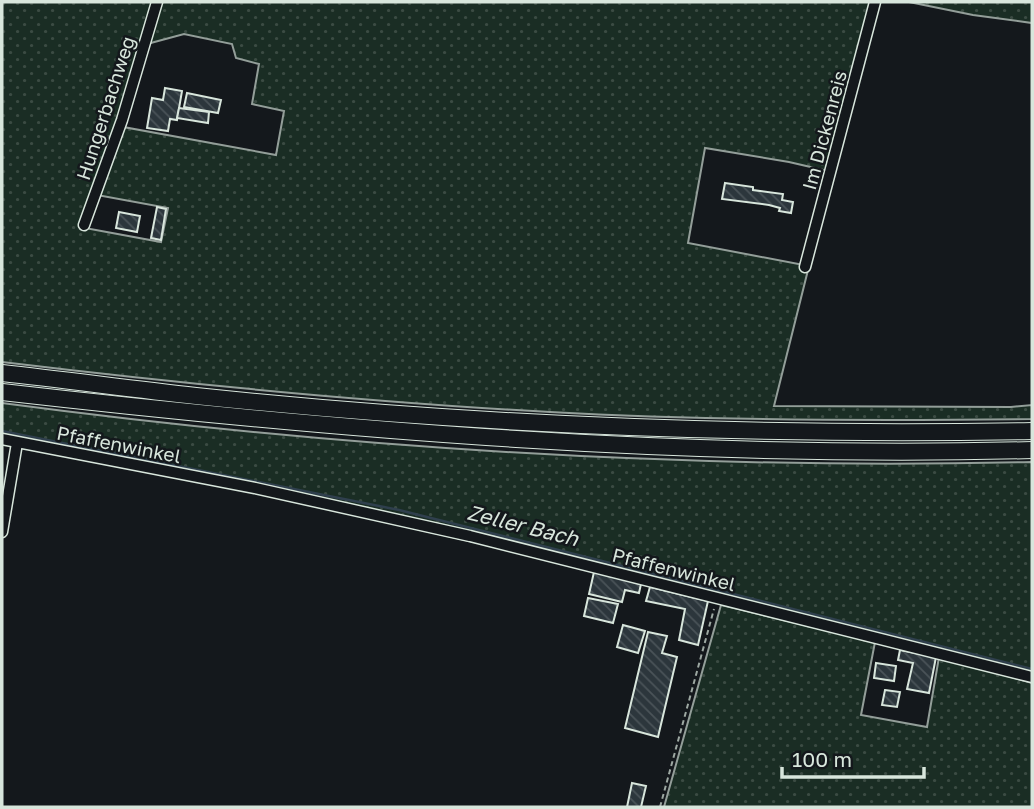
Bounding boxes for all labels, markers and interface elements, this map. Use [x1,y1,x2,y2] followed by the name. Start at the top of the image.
[71,33,139,183] street label: Hungerbachweg
[797,68,851,192] street label: Im Dickenreis
[55,421,183,467] street label: Pfaffenwinkel
[465,499,582,552] water label: Zeller Bach
[610,543,738,595] street label: Pfaffenwinkel
[782,736,924,780] scale bar
[792,746,852,772] text: 100 m

